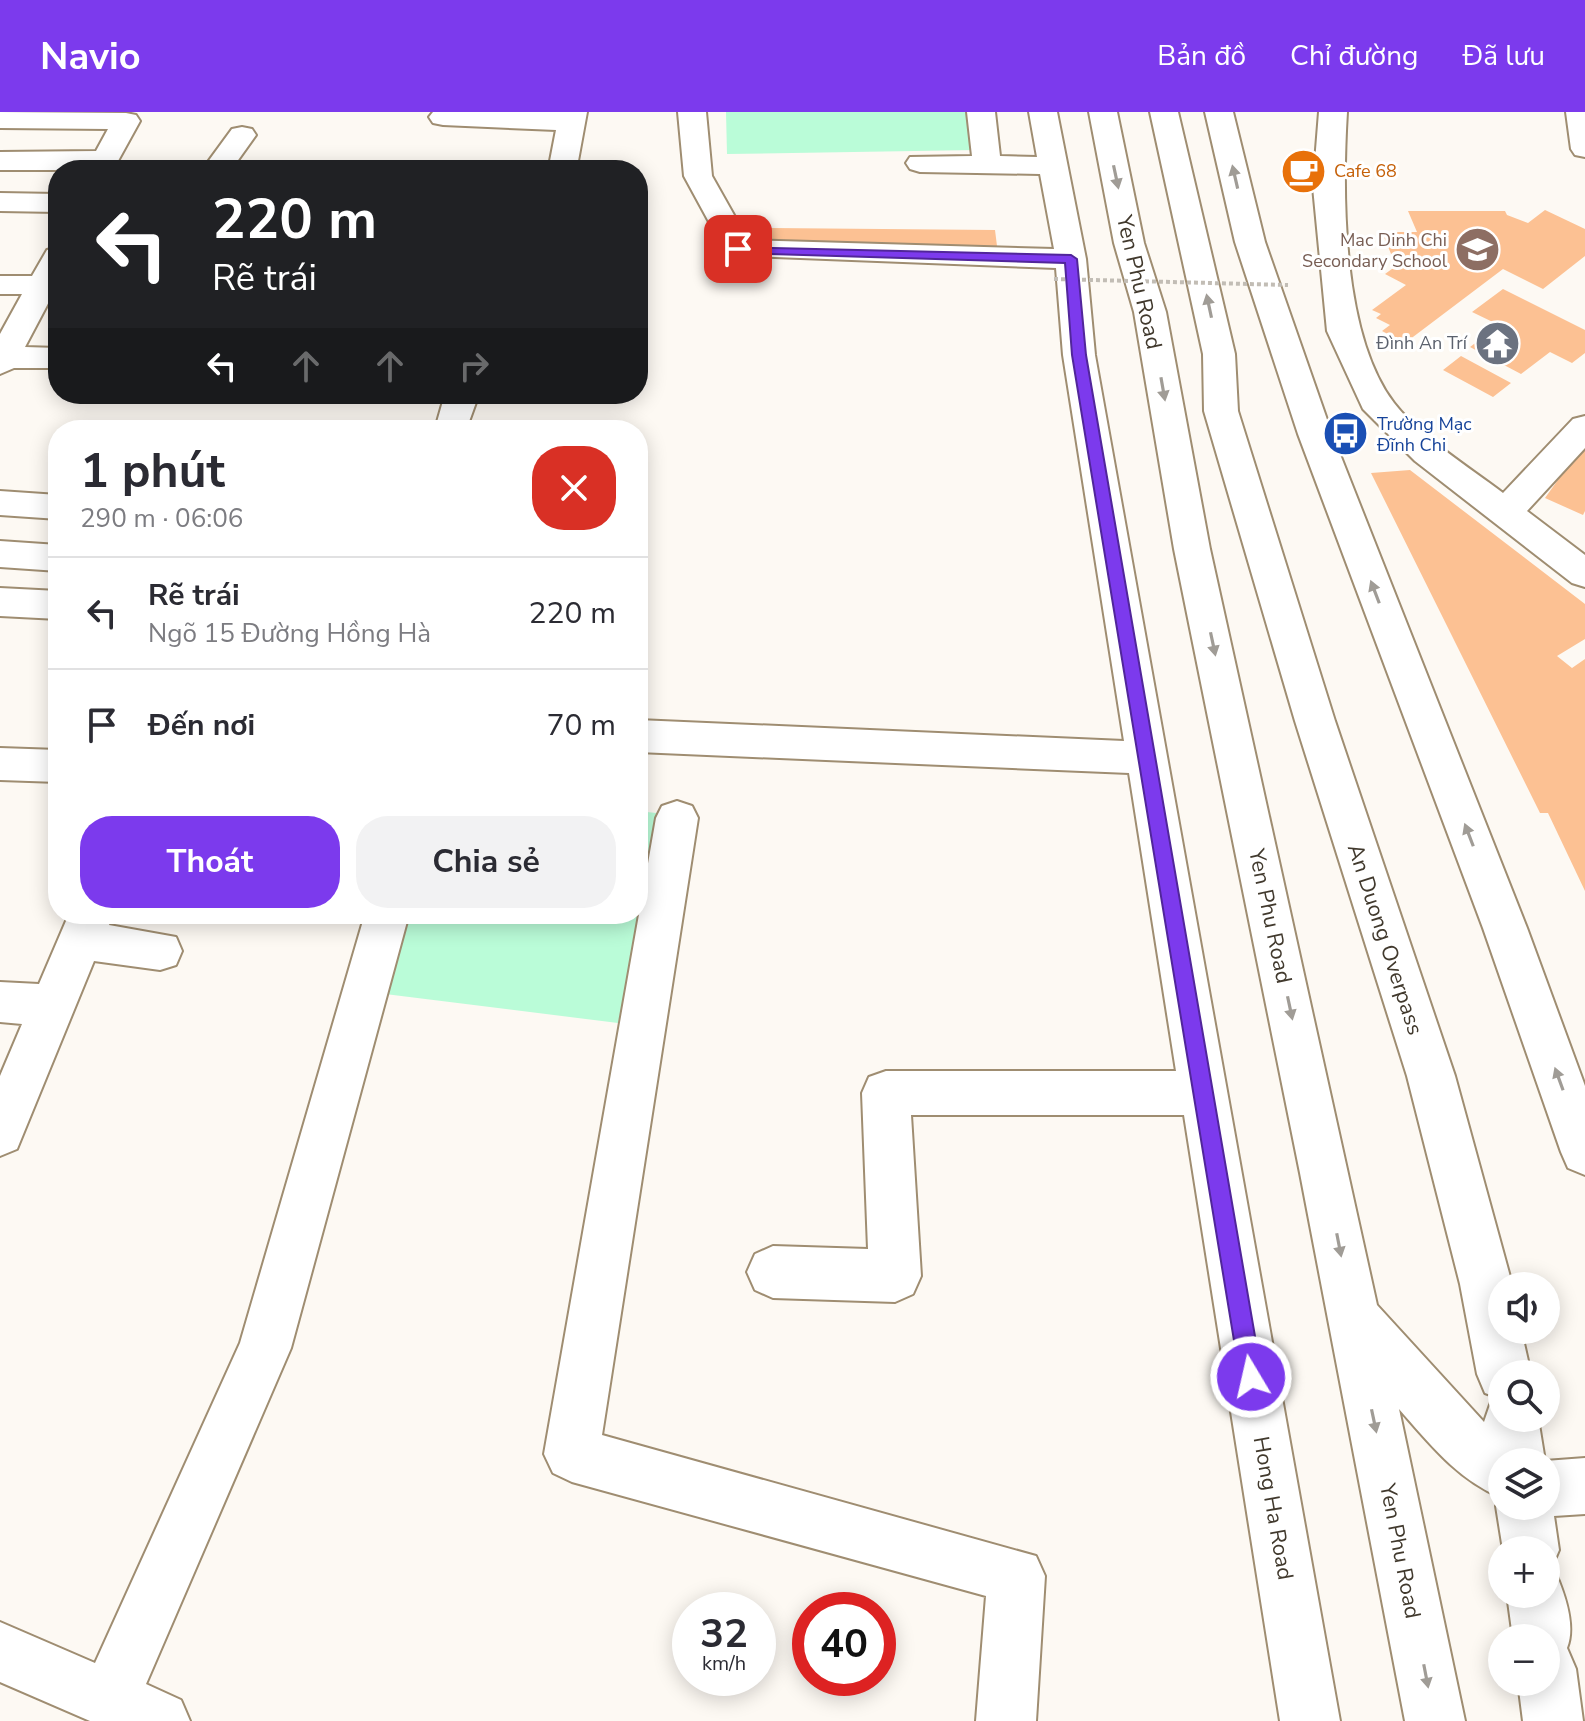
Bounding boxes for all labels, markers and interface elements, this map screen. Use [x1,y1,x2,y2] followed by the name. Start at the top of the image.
[40,31,141,82] text: Navio
[1157,37,1246,75] text: Bản đồ
[1290,37,1418,75] text: Chỉ đường
[1462,37,1545,75] text: Đã lưu
[1279,147,1327,195] cafe icon: Cafe 68
[1334,159,1397,183] place label: Cafe 68
[1110,165,1123,190] one-way arrow
[1228,165,1240,190] one-way arrow
[212,181,377,258] text: 220 m
[80,192,184,296] icon: left
[1109,211,1169,352] street label: Yen Phu Road
[704,215,772,283] pin
[1454,226,1502,274] school or university icon: Mac Dinh Chi Secondary School
[716,227,760,271] icon: arrive
[1302,228,1448,273] place label: Mac Dinh Chi Secondary School
[212,254,317,303] text: Rẽ trái
[1202,293,1215,318] one-way arrow
[1474,319,1522,367] temple icon: Đình An Trí
[1375,331,1468,355] place label: Đình An Trí
[200,344,244,388] icon: left
[284,344,328,388] icon: ahead
[368,344,412,388] icon: ahead
[452,344,496,388] icon: right
[1158,377,1170,402] one-way arrow
[1322,410,1370,458] bus stop icon: Trường Mạc Đĩnh Chi
[1376,412,1472,457] place label: Trường Mạc Đĩnh Chi
[80,438,225,504] text: 1 phút
[532,446,616,530] button: close
[80,501,243,536] text: 290 m · 06:06
[148,575,240,616] text: Rẽ trái
[1369,580,1382,604] one-way arrow
[80,591,124,635] icon: left
[529,593,616,634] text: 220 m
[148,616,431,651] text: Ngõ 15 Đường Hồng Hà
[1207,632,1220,657] one-way arrow
[80,703,124,747] icon: arrive
[148,705,255,746] text: Đến nơi
[547,705,616,746] text: 70 m
[80,816,340,908] button: Thoát
[356,816,616,908] button: Chia sẻ
[1462,823,1475,847] one-way arrow
[1340,840,1430,1039] street label: An Duong Overpass
[1241,845,1299,986] street label: Yen Phu Road
[1284,996,1297,1021] one-way arrow
[1552,1066,1564,1090] one-way arrow
[1334,1233,1346,1258] one-way arrow
[1488,1272,1560,1696] map controls
[1488,1272,1560,1344] button: sound
[1209,1335,1293,1419] position arrow
[1488,1360,1560,1432] button: search
[1368,1409,1381,1434] one-way arrow
[1246,1434,1300,1582] street label: Hong Ha Road
[1488,1448,1560,1520] button: layers
[1372,1480,1428,1621] street label: Yen Phu Road
[1488,1536,1560,1608] button: +
[792,1592,896,1696] speed limit sign: 40
[700,1607,748,1661] text: 32
[1488,1624,1560,1696] button: −
[702,1650,746,1677] text: km/h
[1420,1663,1433,1688] one-way arrow

